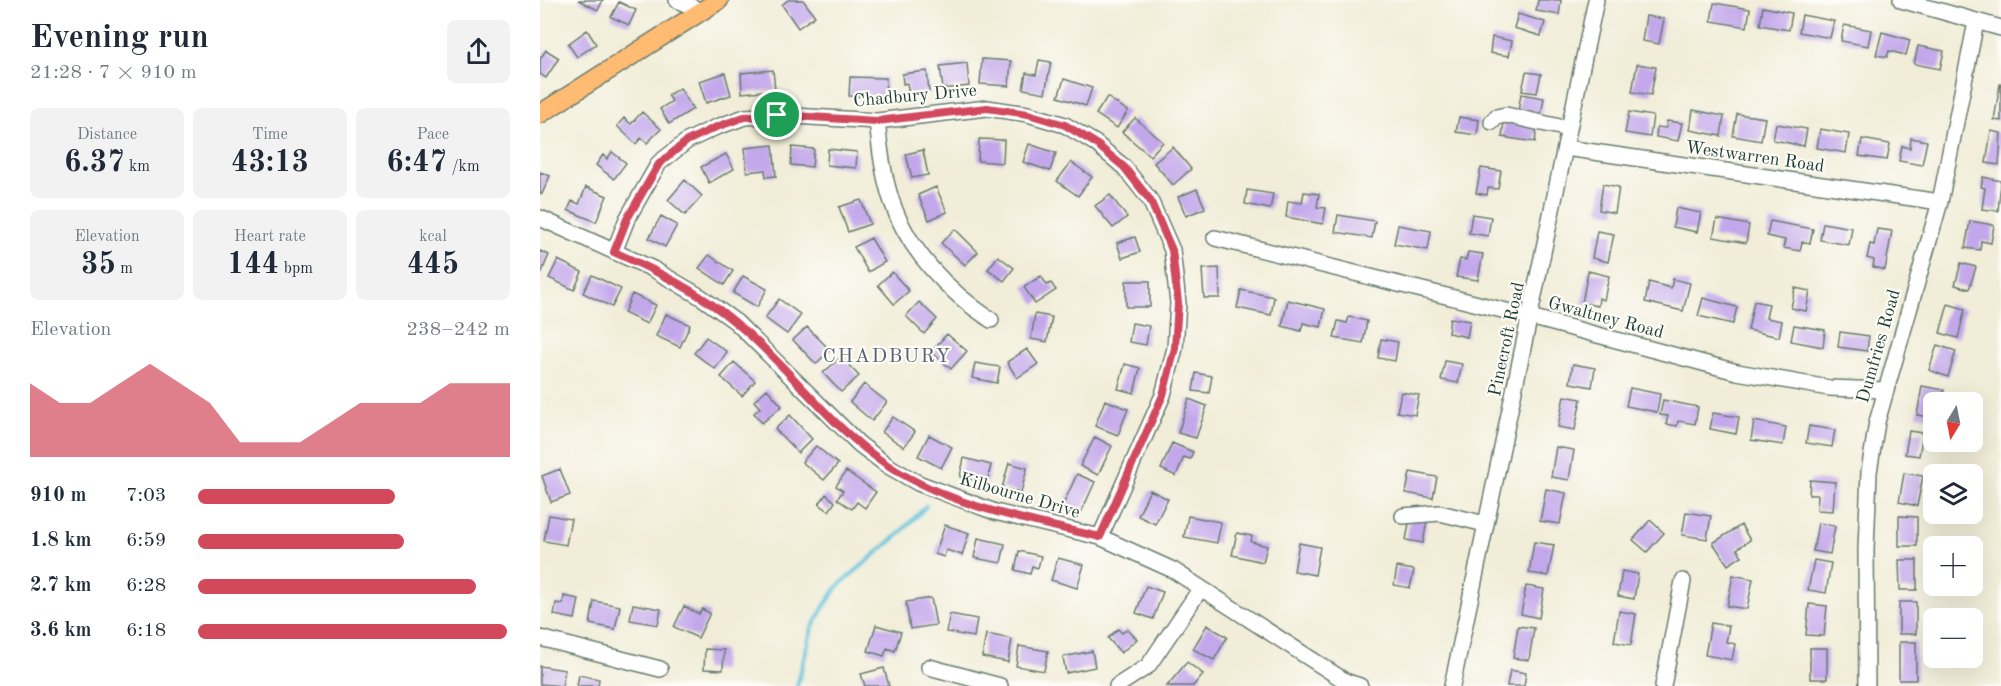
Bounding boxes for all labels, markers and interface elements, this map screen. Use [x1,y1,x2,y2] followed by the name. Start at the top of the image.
[447,20,510,83] button: share
[30,22,209,55] text: Evening run
[30,63,197,83] text: 21:28 · 7 × 910 m
[852,82,978,110] street label: Chadbury Drive
[751,89,802,140] pin
[760,98,793,131] icon: arrive
[77,127,137,143] text: Distance
[252,127,288,143] text: Time
[417,127,449,143] text: Pace
[1684,138,1825,176] street label: Westwarren Road
[64,148,125,178] text: 6.37
[231,148,309,178] text: 43:13
[386,148,447,178] text: 6:47
[125,159,150,175] text: km
[447,159,480,175] text: /km
[74,229,140,245] text: Elevation
[234,229,306,245] text: Heart rate
[419,229,447,245] text: kcal
[81,250,116,280] text: 35
[227,250,279,280] text: 144
[407,250,459,280] text: 445
[116,261,133,277] text: m
[279,261,313,277] text: bpm
[1486,280,1528,398] street label: Pinecroft Road
[1854,287,1904,405] street label: Dumfries Road
[1546,294,1666,342] street label: Gwaltney Road
[30,320,111,340] text: Elevation
[407,320,510,340] text: 238–242 m
[823,347,952,367] district label: CHADBURY
[1923,392,1983,452] north arrow
[1923,392,1983,668] map controls
[1923,464,1983,524] button: layers
[957,470,1082,522] street label: Kilbourne Drive
[30,486,86,506] text: 910 m
[126,486,166,506] text: 7:03
[30,531,92,551] text: 1.8 km
[126,531,166,551] text: 6:59
[1923,536,1983,596] button: +
[30,576,92,596] text: 2.7 km
[126,576,166,596] text: 6:28
[1923,608,1983,668] button: −
[30,621,92,641] text: 3.6 km
[126,621,166,641] text: 6:18

